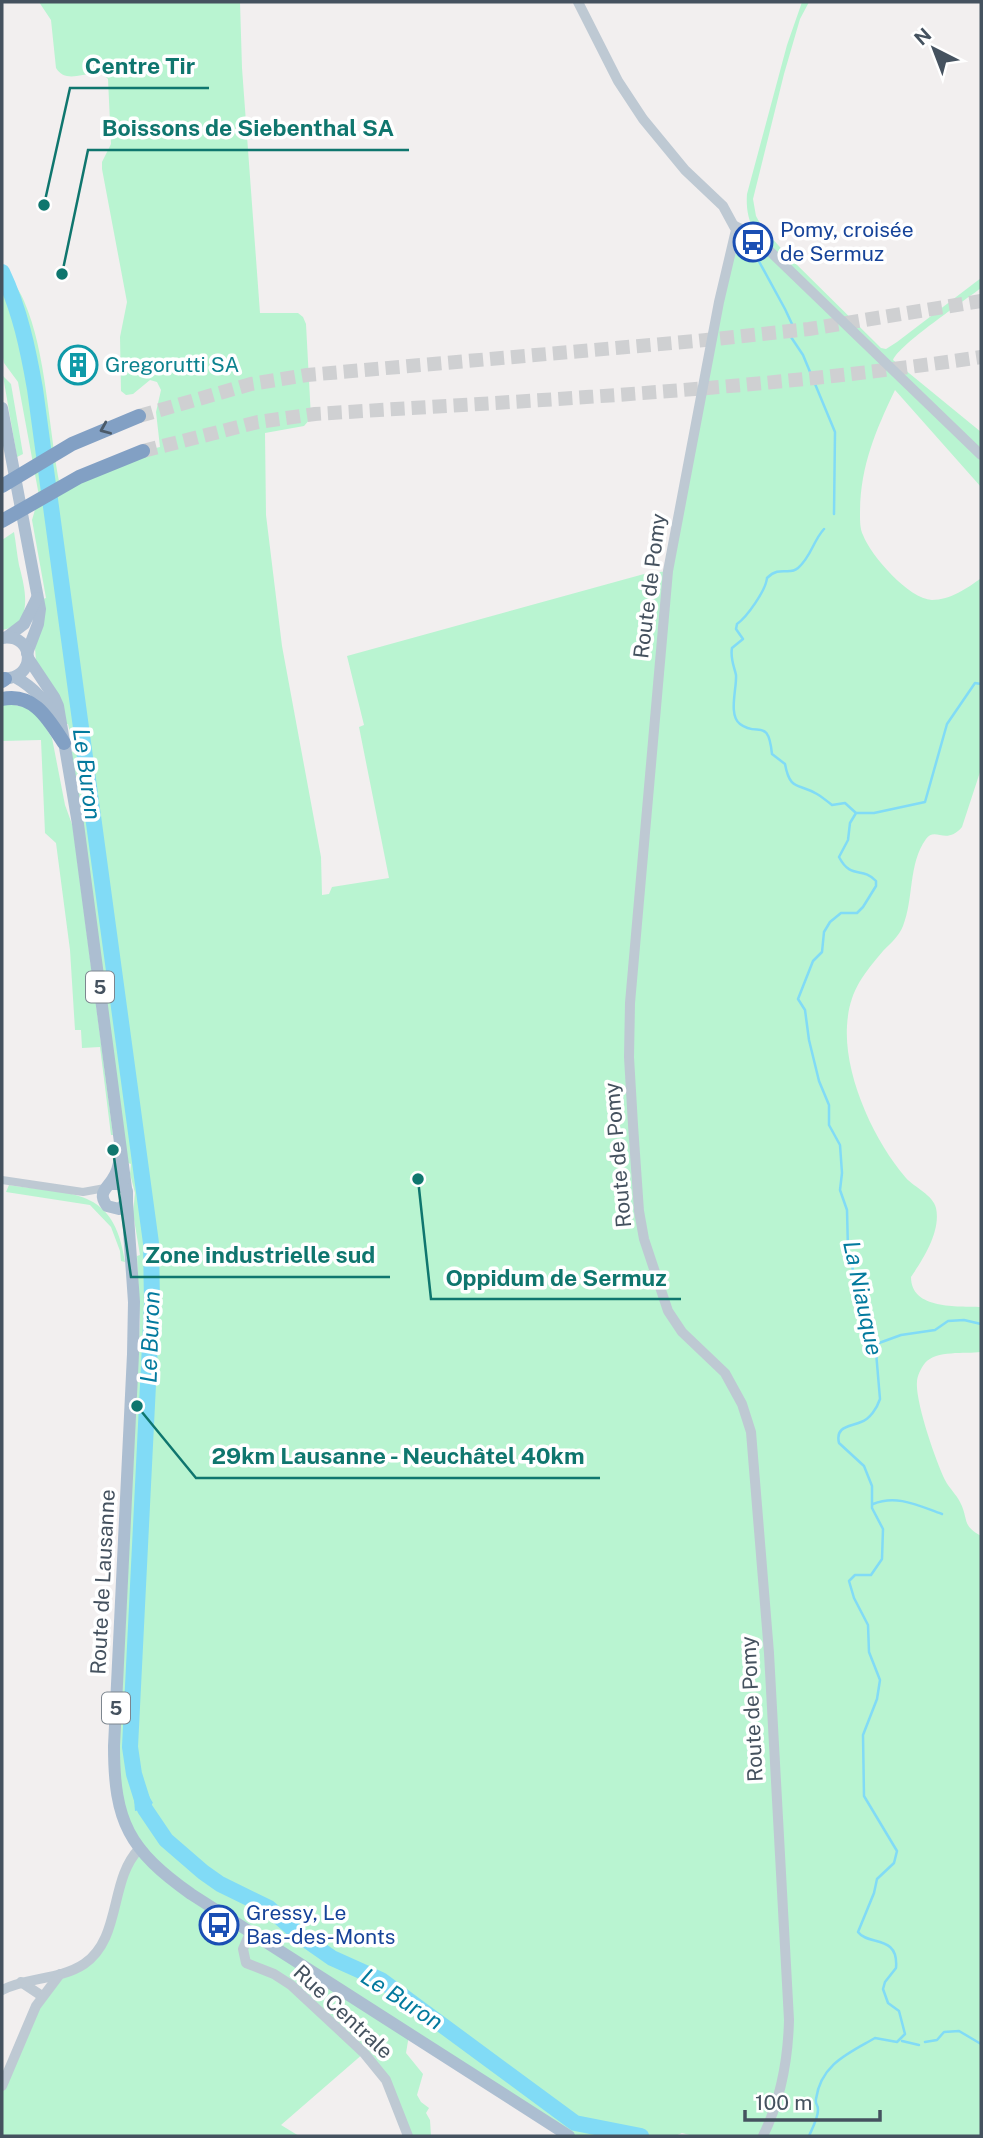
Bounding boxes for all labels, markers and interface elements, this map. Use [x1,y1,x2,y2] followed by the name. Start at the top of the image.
[899,14,969,84] north arrow
[910,23,936,50] text: N
[70,44,209,88] callout: Centre Tir
[85,52,195,79] text: Centre Tir
[88,106,409,150] callout: Boissons de Siebenthal SA
[102,114,395,141] text: Boissons de Siebenthal SA
[780,217,914,266] place label: Pomy, croisée de Sermuz
[732,221,774,263] bus stop icon: Pomy, croisée de Sermuz
[57,344,99,386] building icon: Gregorutti SA
[105,352,240,377] place label: Gregorutti SA
[100,421,112,435] one-way arrow
[628,512,671,660] street label: Route de Pomy
[68,726,107,821] water label: Le Buron
[86,972,114,1002] road number: 5
[599,1081,636,1229] street label: Route de Pomy
[131,1233,390,1277] callout: Zone industrielle sud
[838,1238,889,1358] water label: La Niauque
[145,1241,375,1268] text: Zone industrielle sud
[431,1255,681,1299] callout: Oppidum de Sermuz
[445,1264,667,1291] text: Oppidum de Sermuz
[134,1291,165,1383] water label: Le Buron
[196,1434,600,1478] callout: 29km Lausanne - Neuchâtel 40km
[211,1442,585,1469] text: 29km Lausanne - Neuchâtel 40km
[85,1489,120,1675] street label: Route de Lausanne
[735,1636,768,1783] street label: Route de Pomy
[102,1692,130,1724] road number: 5
[246,1900,396,1949] place label: Gressy, Le Bas-des-Monts
[198,1904,240,1946] bus stop icon: Gressy, Le Bas-des-Monts
[289,1959,398,2064] street label: Rue Centrale
[356,1962,448,2035] water label: Le Buron
[745,2078,880,2122] scale bar
[755,2090,812,2115] text: 100 m

